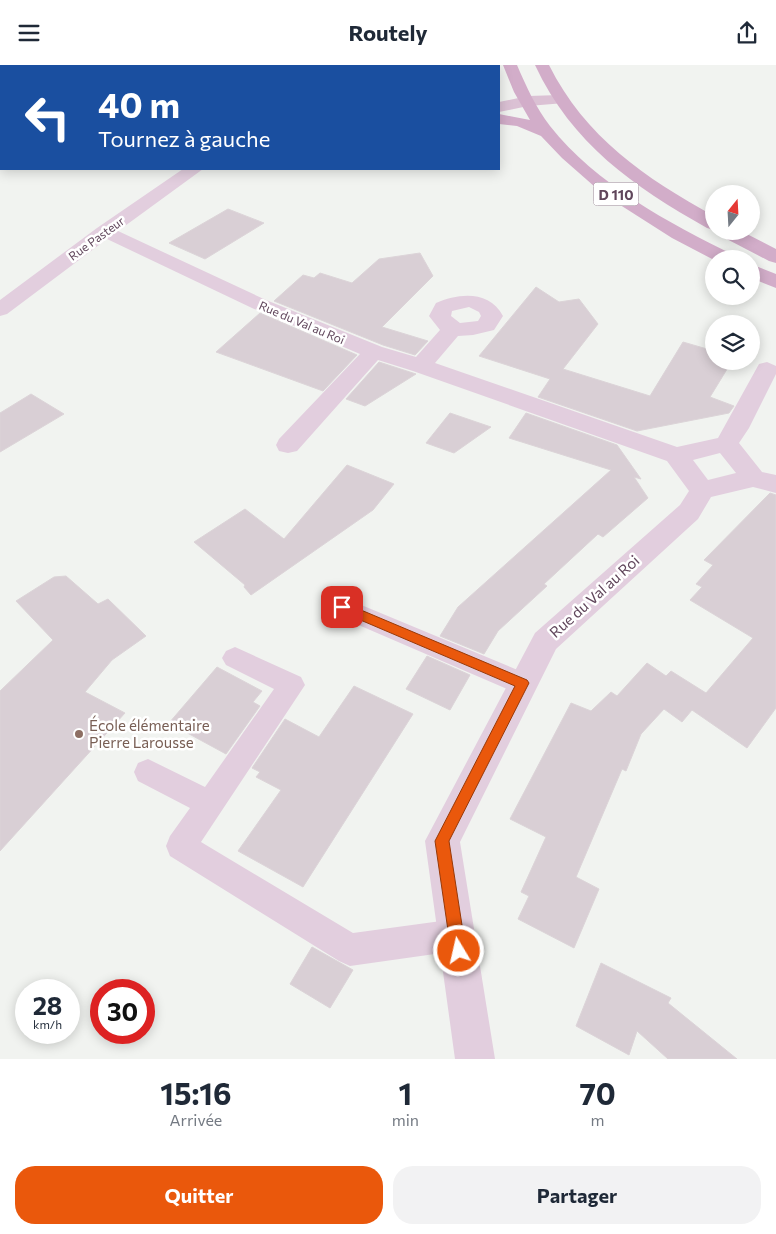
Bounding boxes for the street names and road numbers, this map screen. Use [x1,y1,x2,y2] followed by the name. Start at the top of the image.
[594,183,638,205] road number: D 110
[66,213,127,263] street label: Rue Pasteur
[257,298,347,346] street label: Rue du Val au Roi
[545,551,643,641] street label: Rue du Val au Roi

